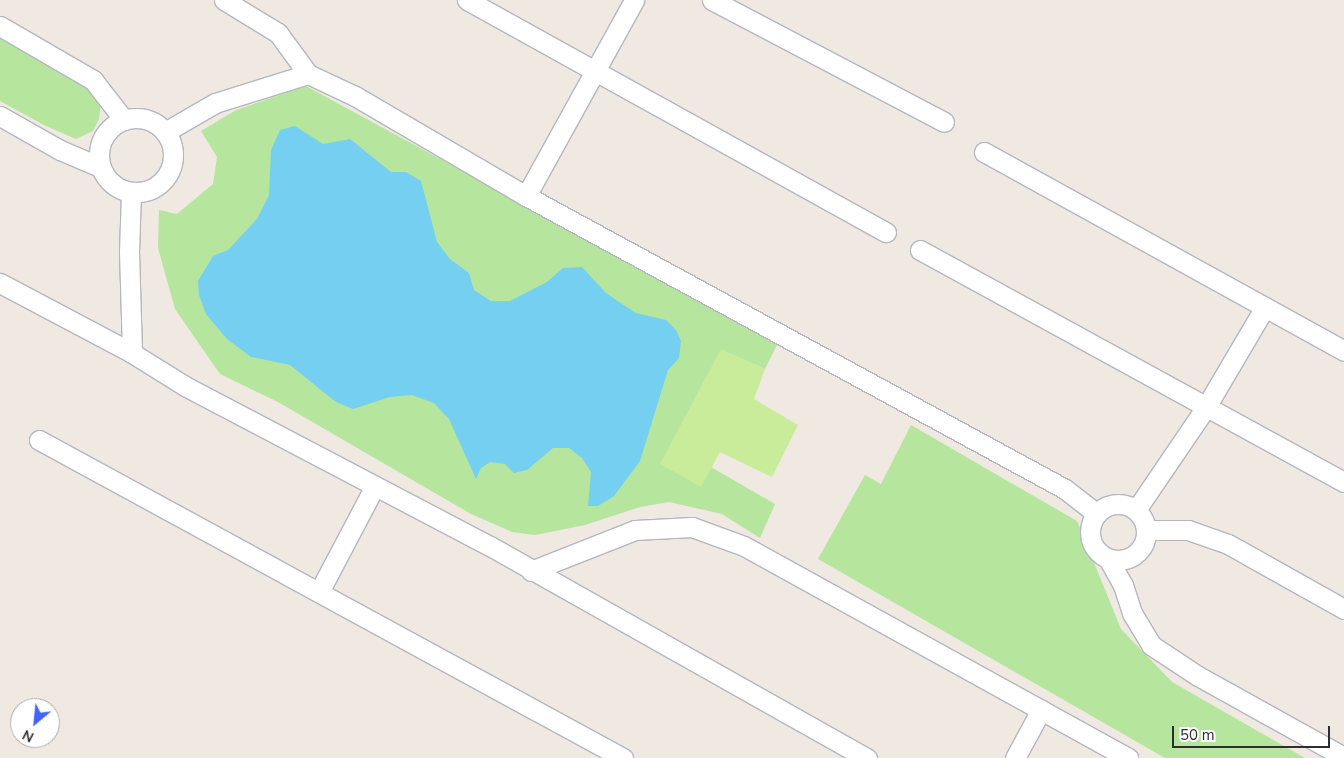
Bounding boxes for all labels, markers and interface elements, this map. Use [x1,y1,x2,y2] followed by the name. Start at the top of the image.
[10,698,60,748] north arrow
[1174,716,1332,748] scale bar
[19,725,37,747] text: N
[1180,725,1215,745] text: 50 m

